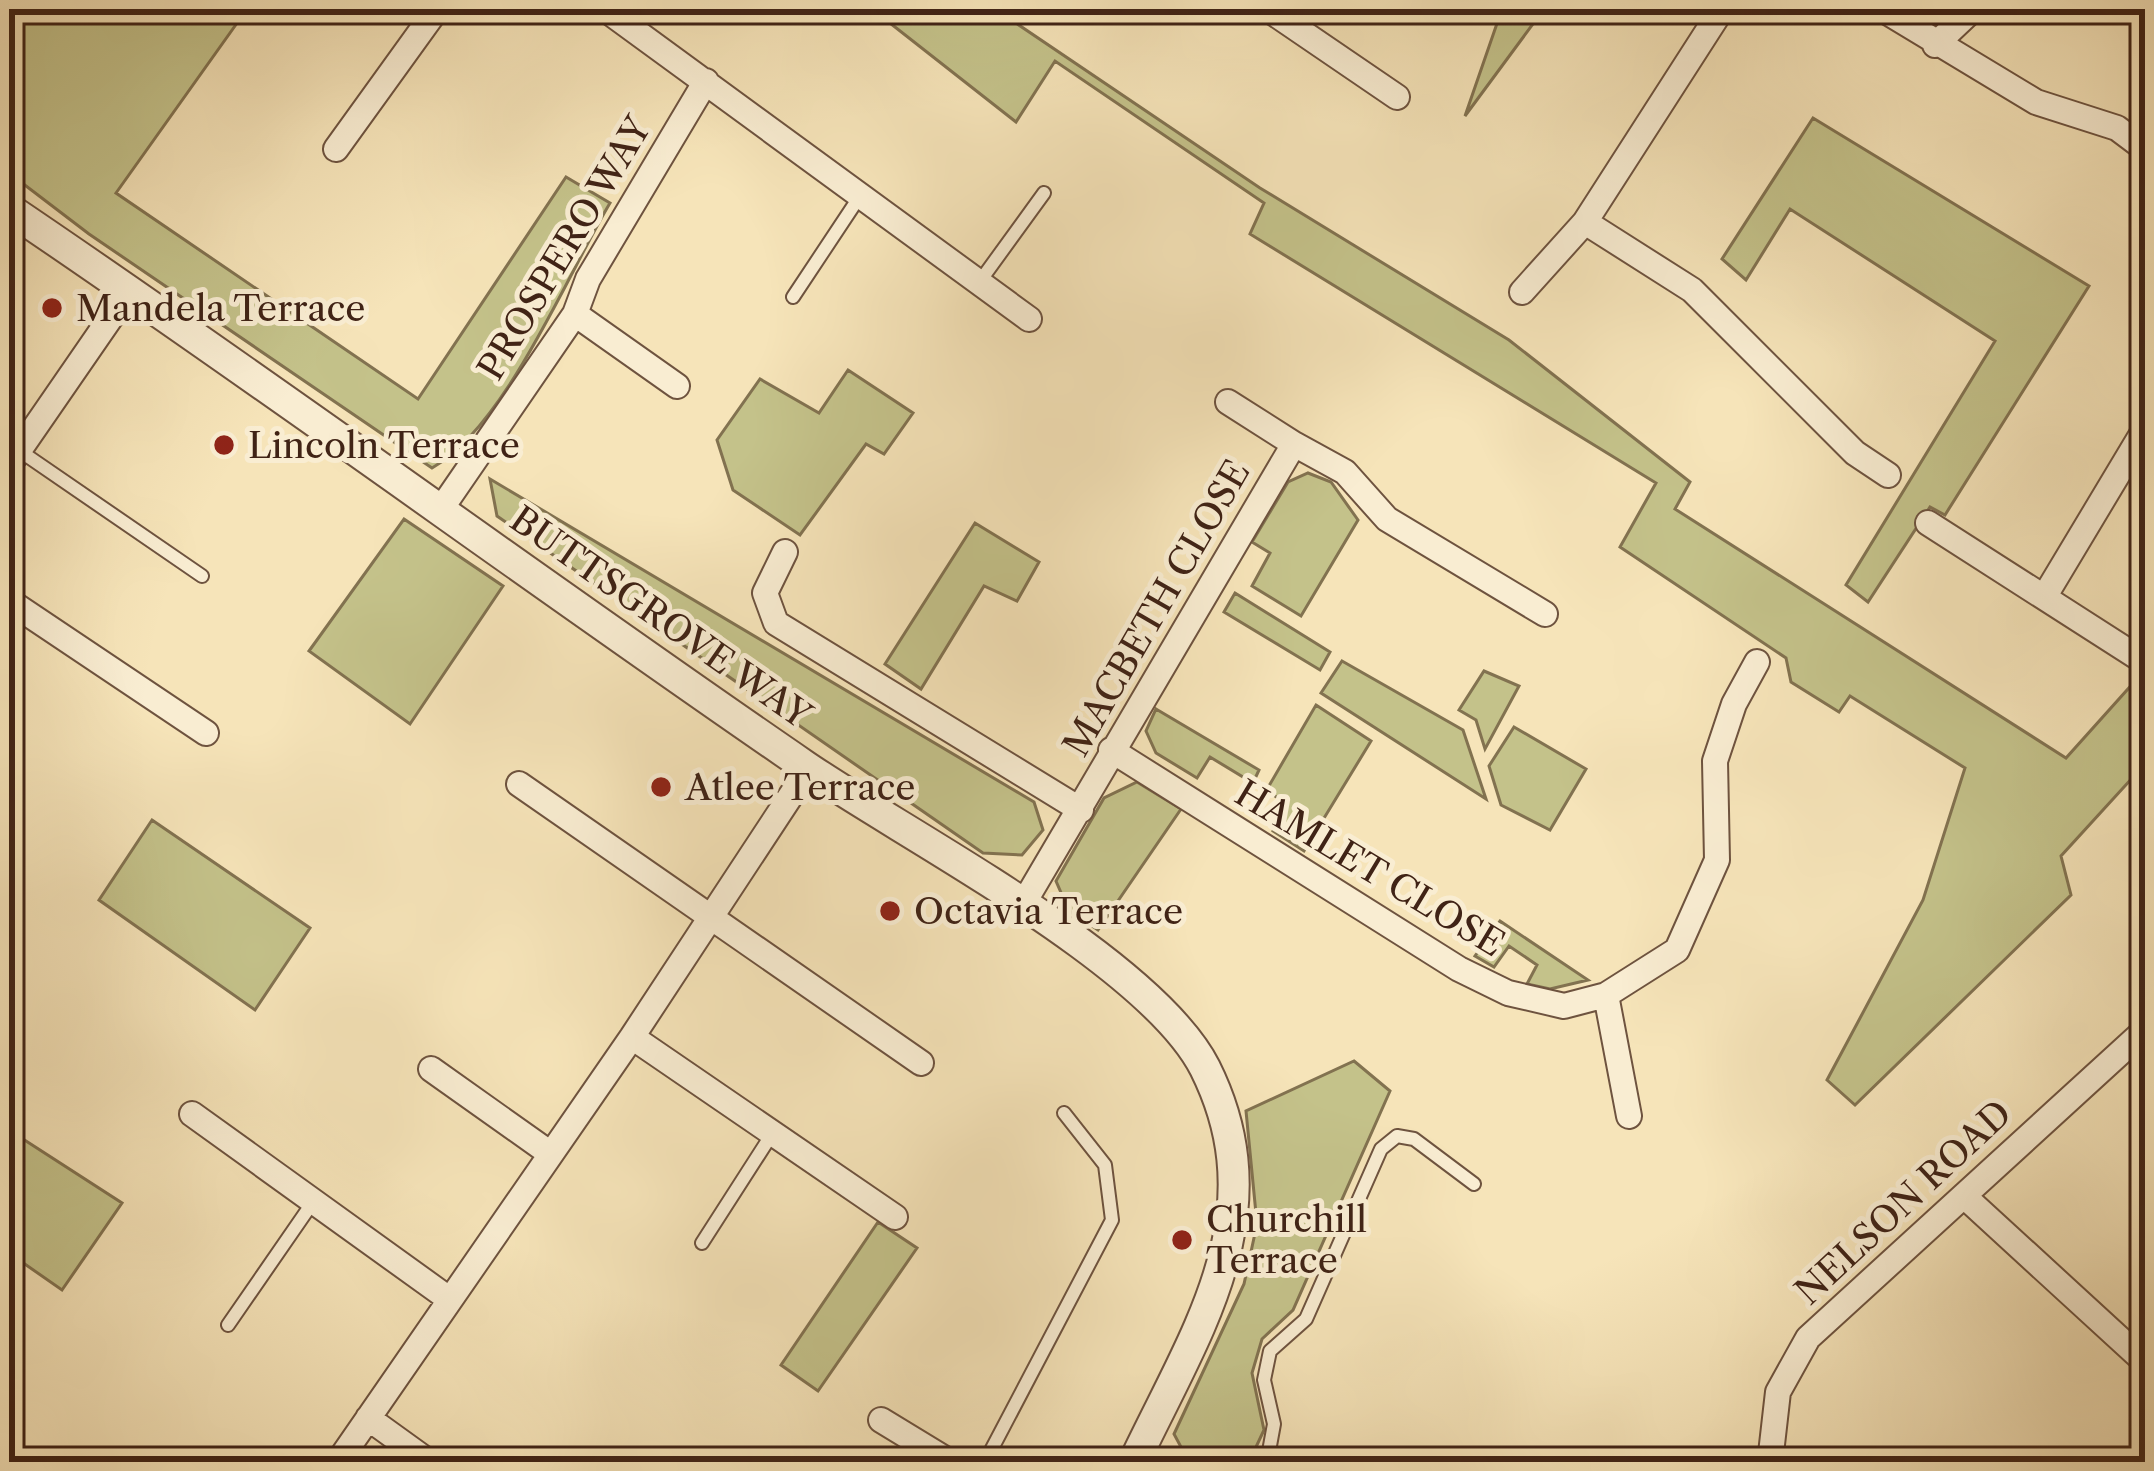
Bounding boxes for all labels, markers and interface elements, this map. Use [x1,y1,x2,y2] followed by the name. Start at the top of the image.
[468,107,661,388] street label: PROSPERO WAY
[76,286,365,330] place label: Mandela Terrace
[39,295,65,321] marker: Mandela Terrace
[248,423,520,467] place label: Lincoln Terrace
[211,432,237,458] marker: Lincoln Terrace
[1053,452,1259,764] street label: MACBETH CLOSE
[502,497,821,738] street label: BUTTSGROVE WAY
[684,765,916,809] place label: Atlee Terrace
[1228,770,1512,966] street label: HAMLET CLOSE
[648,774,674,800] marker: Atlee Terrace
[914,889,1183,933] place label: Octavia Terrace
[877,898,903,924] marker: Octavia Terrace
[1786,1091,2020,1313] street label: NELSON ROAD
[1206,1197,1367,1282] place label: Churchill Terrace
[1169,1227,1195,1253] marker: Churchill Terrace

